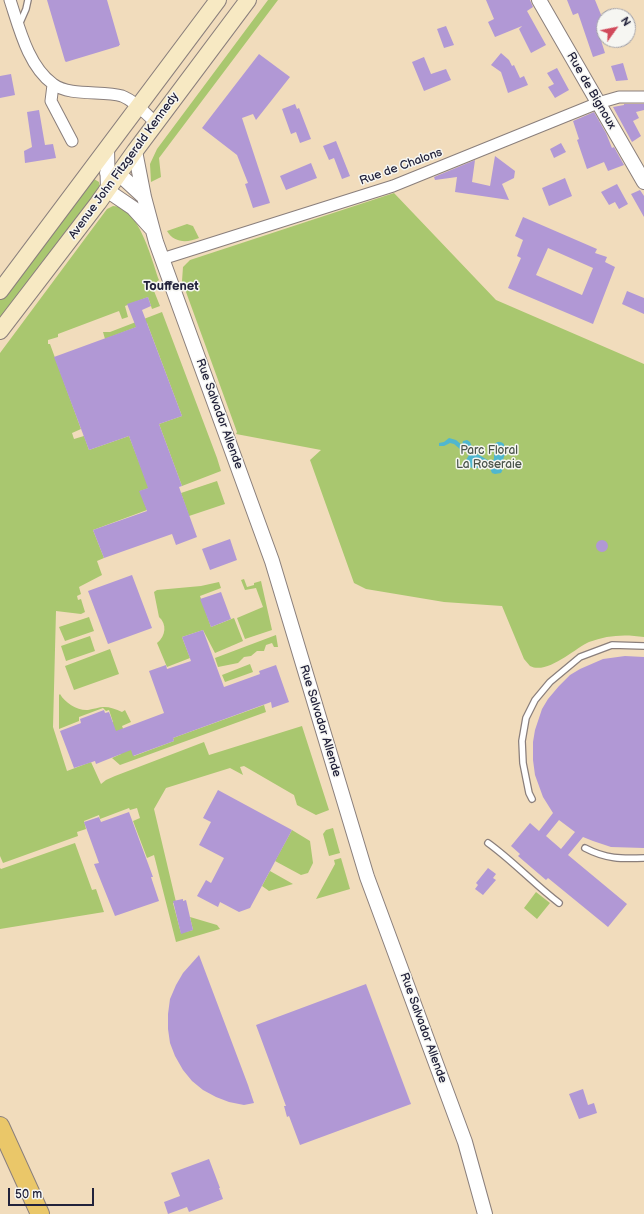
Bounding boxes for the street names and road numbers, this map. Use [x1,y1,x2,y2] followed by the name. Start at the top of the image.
[563,50,619,132] street label: Rue de Bignoux
[66,90,182,242] street label: Avenue John Fitzgerald Kennedy
[358,145,444,189] street label: Rue de Chalons
[192,357,246,471] street label: Rue Salvador Allende
[296,663,344,779] street label: Rue Salvador Allende
[396,971,450,1085] street label: Rue Salvador Allende

